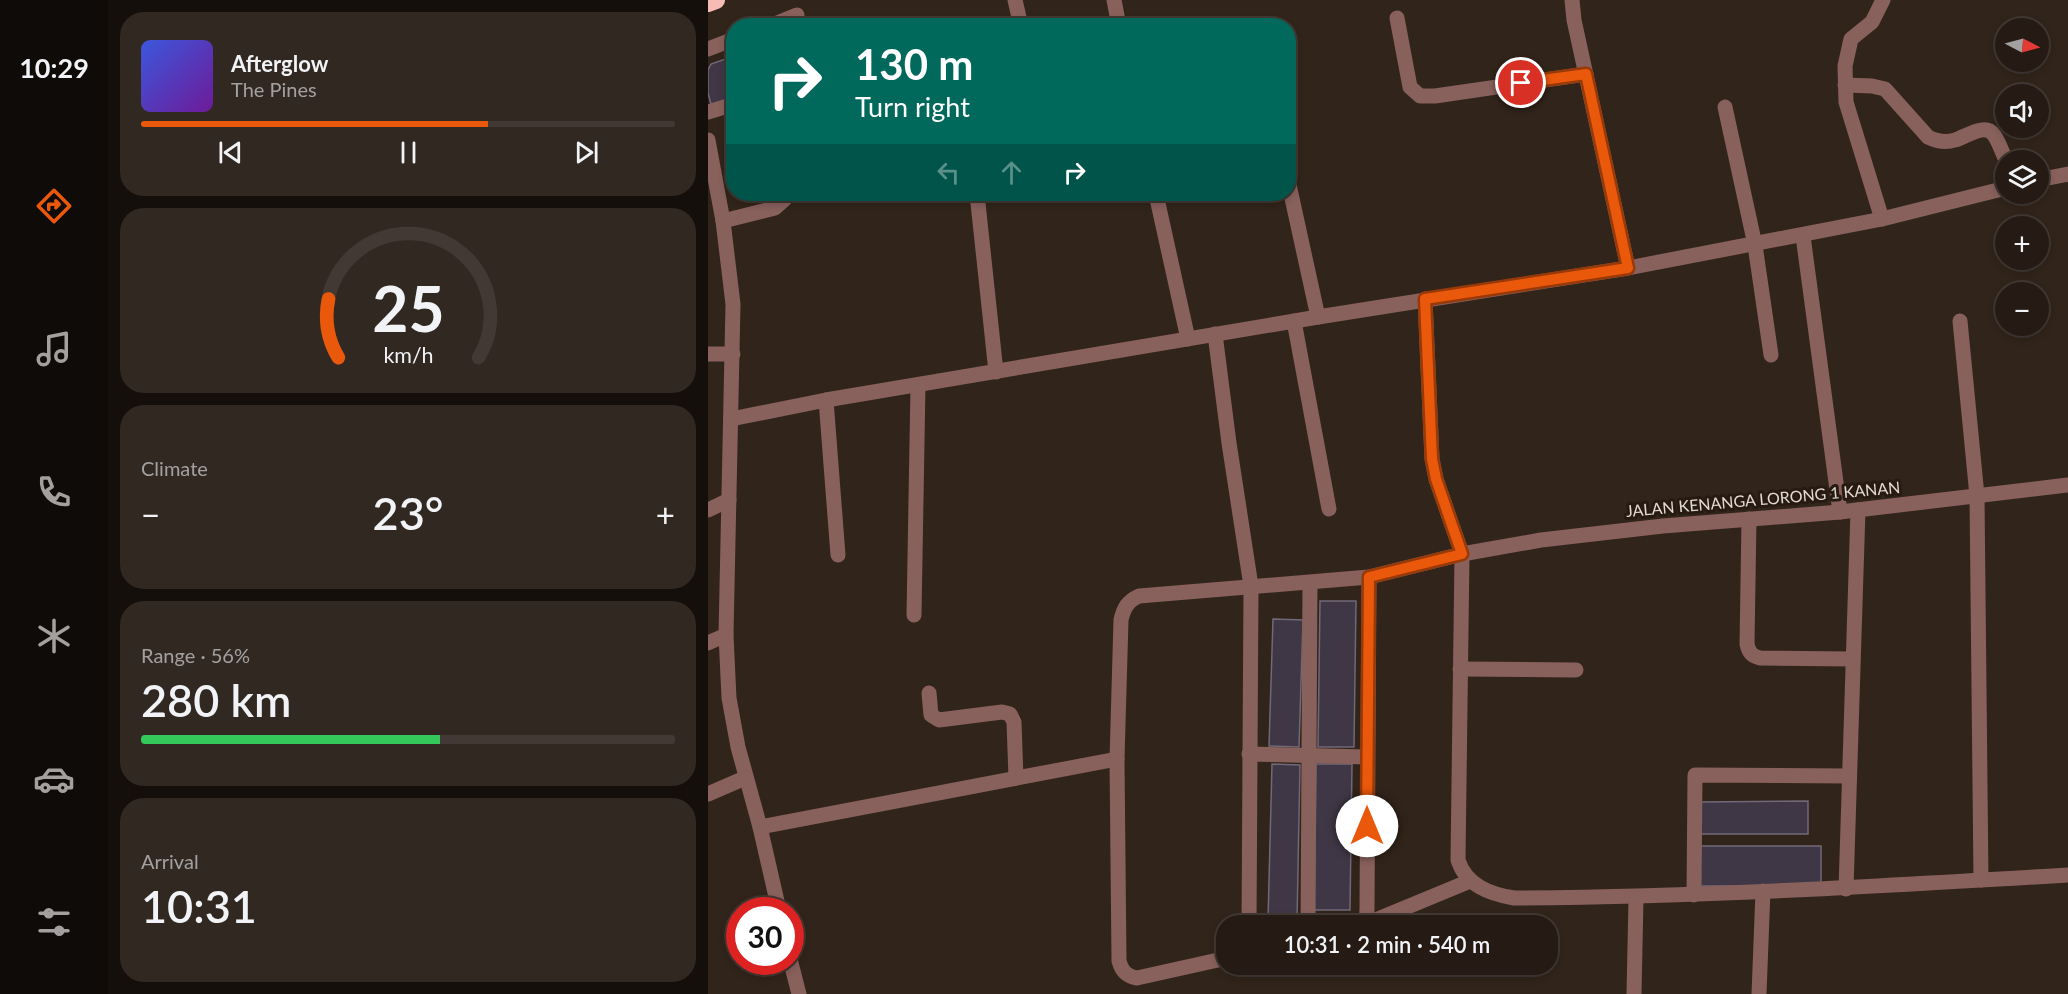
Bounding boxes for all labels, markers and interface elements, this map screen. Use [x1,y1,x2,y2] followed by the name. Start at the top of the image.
[1995,18,2049,72] north arrow
[1995,18,2049,336] map controls
[855,39,973,89] text: 130 m
[756,42,834,120] icon: right
[231,50,328,77] text: Afterglow
[19,51,89,84] text: 10:29
[1495,57,1546,108] pin
[1504,66,1537,99] icon: arrive
[231,77,317,101] text: The Pines
[1995,84,2049,138] button: sound
[855,90,970,123] text: Turn right
[214,136,247,169] icon: previous
[392,136,425,169] icon: pause
[570,136,603,169] icon: next
[1995,150,2049,204] button: layers
[932,156,965,189] icon: left
[995,156,1028,189] icon: ahead
[1058,156,1091,189] icon: right
[33,185,75,227] icon: directions
[1995,216,2049,270] button: +
[372,270,444,345] text: 25
[1995,282,2049,336] button: −
[33,328,75,370] icon: music
[383,342,433,368] text: km/h
[141,456,208,480] text: Climate
[33,471,75,513] icon: phone
[1625,477,1901,520] street label: JALAN KENANGA LORONG 1 KANAN
[373,486,443,540] text: 23°
[141,494,160,534] text: −
[656,494,675,534] text: +
[33,615,75,657] icon: climate
[141,643,250,667] text: Range · 56%
[141,673,291,727] text: 280 km
[33,758,75,800] icon: car
[1335,794,1399,858] position arrow
[141,849,199,873] text: Arrival
[141,879,257,933] text: 10:31
[726,897,804,975] speed limit sign: 30
[33,901,75,943] icon: filters
[1284,931,1490,958] text: 10:31 · 2 min · 540 m

